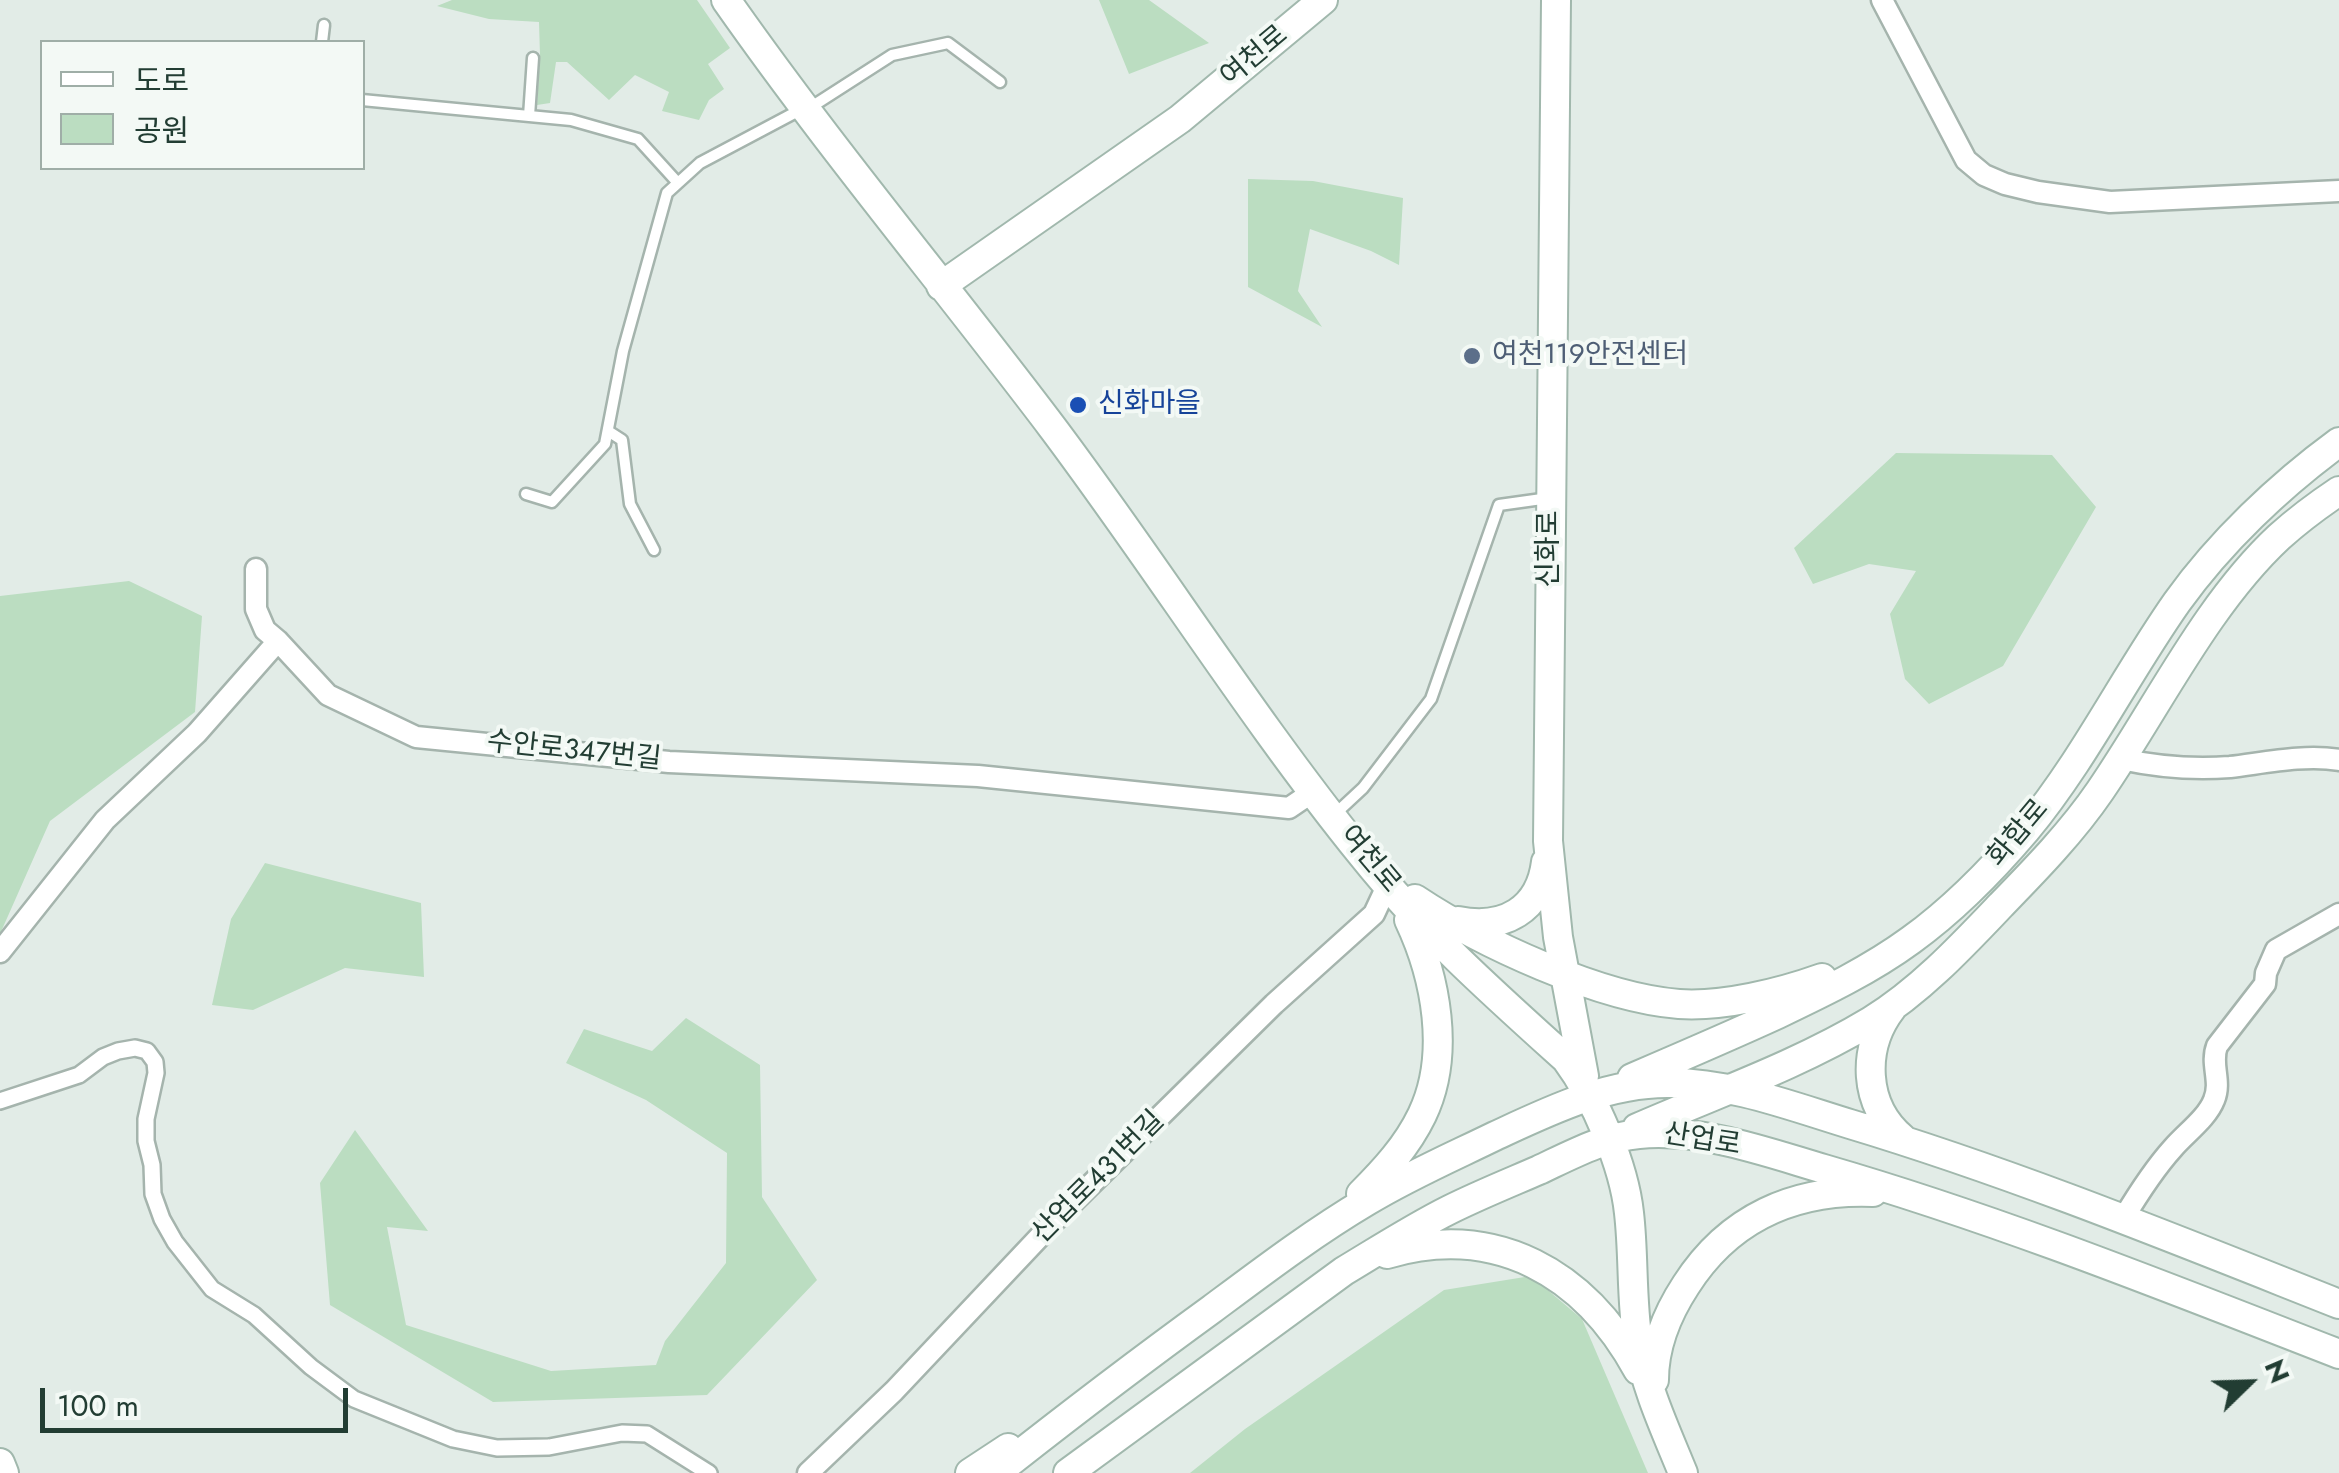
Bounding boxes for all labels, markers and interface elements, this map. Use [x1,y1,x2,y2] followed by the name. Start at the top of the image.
[1215,19,1295,95] street label: 여천로
[40,40,365,170] legend
[134,59,189,102] text: 도로
[134,109,189,152] text: 공원
[1492,339,1688,373] place label: 여천119안전센터
[1461,345,1483,367] marker: 여천119안전센터
[1098,388,1201,422] place label: 신화마을
[1067,394,1089,416] marker: 신화마을
[1533,510,1567,588] street label: 신화로
[485,726,663,778] street label: 수안로347번길
[1981,794,2057,874] street label: 화합로
[1331,820,1407,900] street label: 여천로
[1026,1105,1172,1251] street label: 산업로431번길
[1661,1118,1743,1164] street label: 산업로
[2199,1333,2299,1433] north arrow
[2254,1353,2300,1389] text: N
[45,1368,352,1430] scale bar
[57,1384,139,1427] text: 100 m

